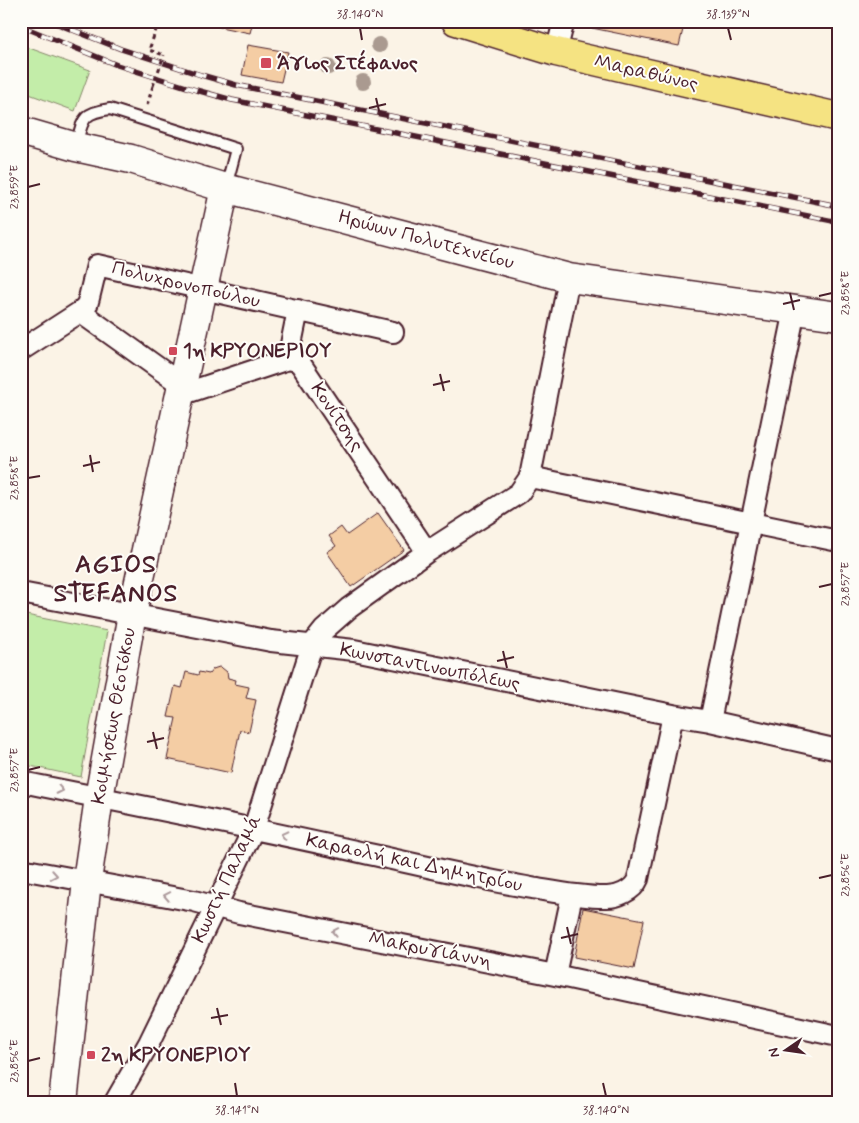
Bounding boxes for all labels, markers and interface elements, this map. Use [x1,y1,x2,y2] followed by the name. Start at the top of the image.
[337,7,383,23] text: 38.140°N
[706,7,750,23] text: 38.139°N
[591,48,701,98] street label: Μαραθώνος
[277,49,418,77] place label: Άγιος Στέφανος
[259,56,273,70] marker: Άγιος Στέφανος
[7,165,23,209] text: 23.859°E
[335,203,517,277] street label: Ηρώων Πολυτεχνείου
[109,255,263,315] street label: Πολυχρονοπούλου
[838,271,854,315] text: 23.858°E
[183,338,332,365] place label: 1η ΚΡΥΟΝΕΡΙΟΥ
[167,345,179,357] marker: 1η ΚΡΥΟΝΕΡΙΟΥ
[304,377,370,457] street label: Κονίτσης
[7,456,23,500] text: 23.858°E
[54,549,178,611] district label: AGIOS STEFANOS
[838,562,854,606] text: 23.857°E
[85,626,143,806] street label: Κοιμήσεως Θεοτόκου
[337,636,523,698] street label: Κωνσταντινουπόλεως
[7,748,23,792] text: 23.857°E
[56,784,65,794] one-way arrow
[185,810,269,948] street label: Κωστή Παλαμά
[303,827,525,899] street label: Καραολή και Δημητρίου
[280,830,289,841] one-way arrow
[838,853,854,897] text: 23.856°E
[50,869,58,879] one-way arrow
[163,892,172,902] one-way arrow
[366,925,494,975] street label: Μακρυγιάννη
[331,927,340,938] one-way arrow
[762,1026,812,1076] north arrow
[7,1039,23,1083] text: 23.856°E
[101,1042,251,1069] place label: 2η ΚΡΥΟΝΕΡΙΟΥ
[764,1046,784,1059] text: N
[85,1049,97,1061] marker: 2η ΚΡΥΟΝΕΡΙΟΥ
[215,1103,259,1119] text: 38.141°N
[583,1103,629,1119] text: 38.140°N

